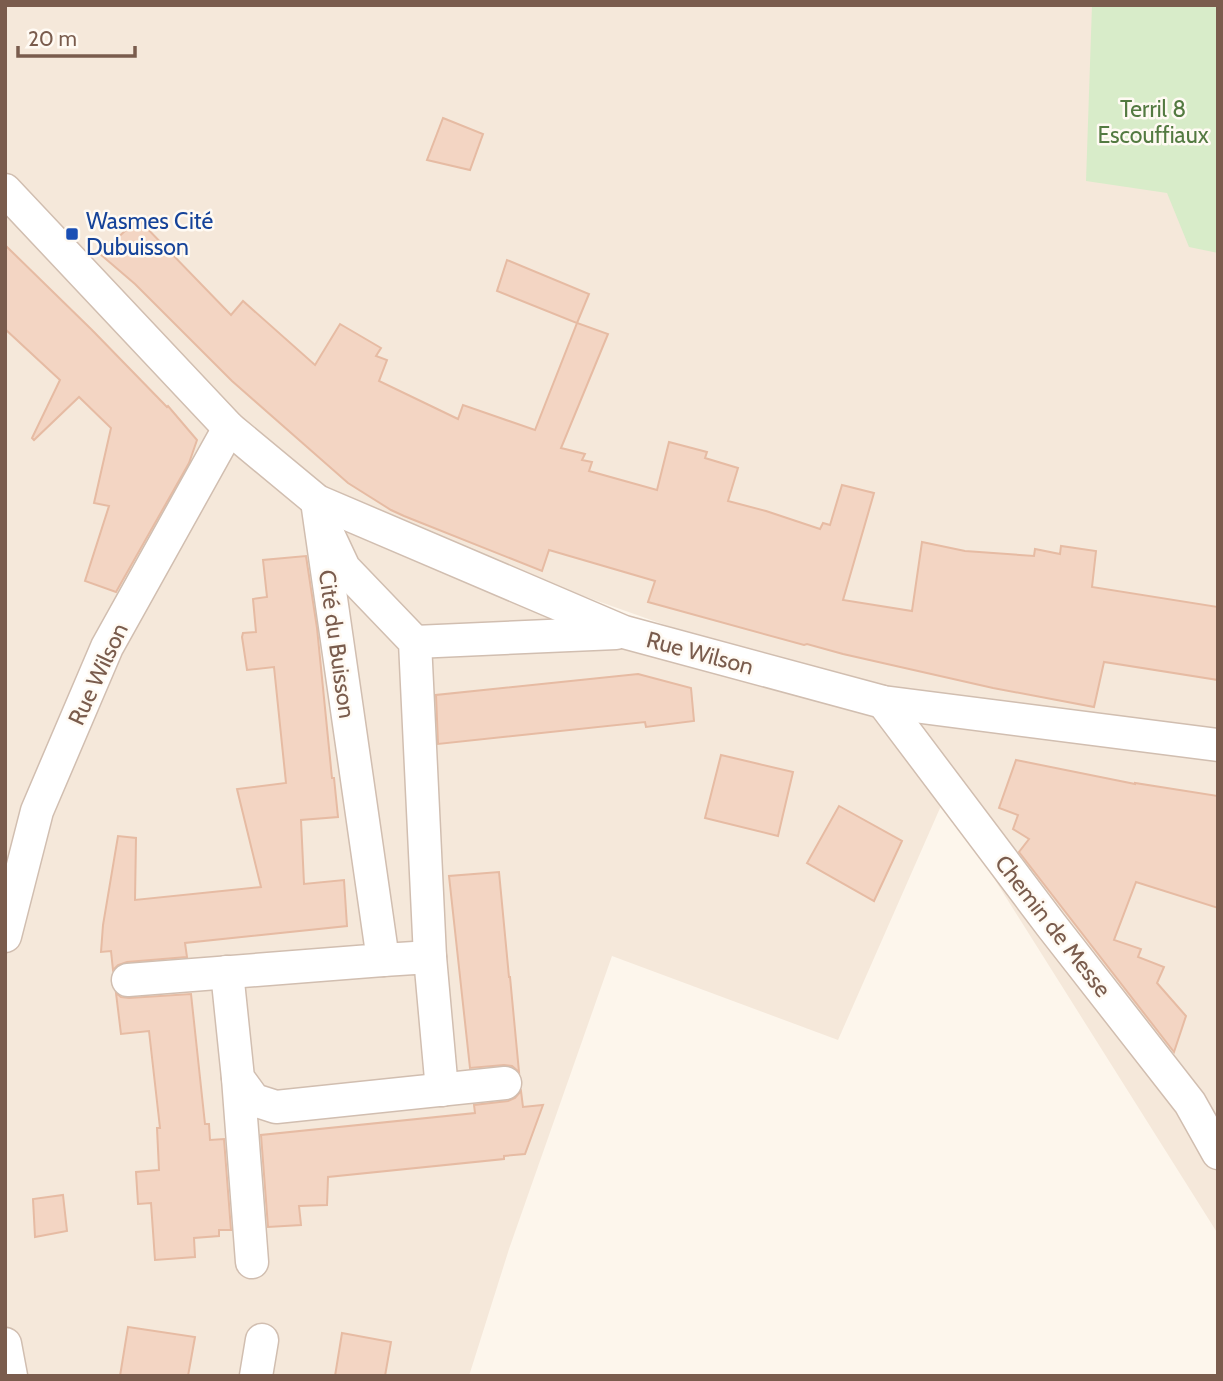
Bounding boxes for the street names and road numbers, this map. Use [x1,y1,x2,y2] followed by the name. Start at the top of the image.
[313,568,361,720] street label: Cité du Buisson
[62,618,134,730] street label: Rue Wilson
[643,625,757,681] street label: Rue Wilson
[989,850,1117,1003] street label: Chemin de Messe

